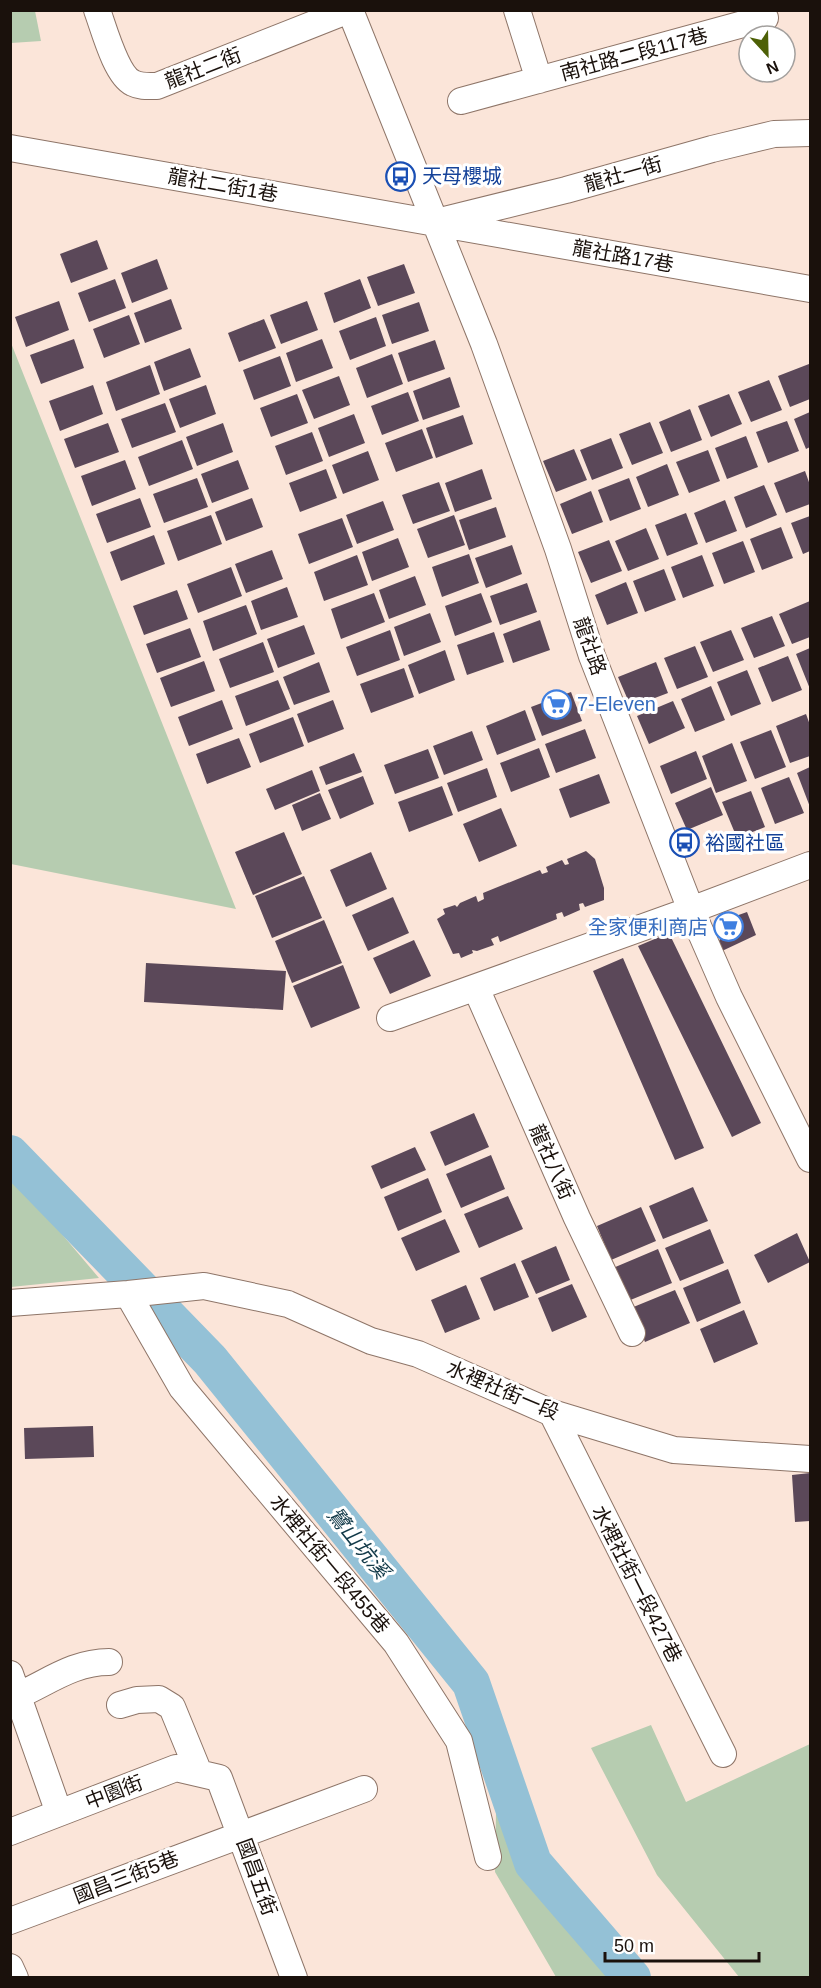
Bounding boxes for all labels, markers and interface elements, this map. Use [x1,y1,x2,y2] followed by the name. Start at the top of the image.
[558,24,710,84] street label: 南社路二段117巷
[737,24,797,84] north arrow
[162,43,244,93] street label: 龍社二街
[764,57,781,77] text: N
[582,152,664,196] street label: 龍社一街
[385,160,417,192] bus stop icon: 天母櫻城
[166,165,280,205] street label: 龍社二街1巷
[422,165,502,187] place label: 天母櫻城
[571,236,675,276] street label: 龍社路17巷
[570,614,610,678] street label: 龍社路
[540,688,572,720] supermarket icon: 7-Eleven
[577,693,656,715] place label: 7-Eleven
[668,827,700,859] bus stop icon: 裕國社區
[705,832,785,854] place label: 裕國社區
[713,911,745,943] supermarket icon: 全家便利商店
[588,916,708,938] place label: 全家便利商店
[526,1121,578,1203] street label: 龍社八街
[443,1356,563,1424] street label: 水裡社街一段
[266,1491,394,1637] street label: 水裡社街一段455巷
[588,1502,686,1666] street label: 水裡社街一段427巷
[323,1503,396,1585] water label: 鷺山坑溪
[82,1771,146,1813] street label: 中園街
[233,1836,281,1918] street label: 國昌五街
[70,1847,182,1907] street label: 國昌三街5巷
[605,1925,760,1963] scale bar
[614,1936,654,1956] text: 50 m

